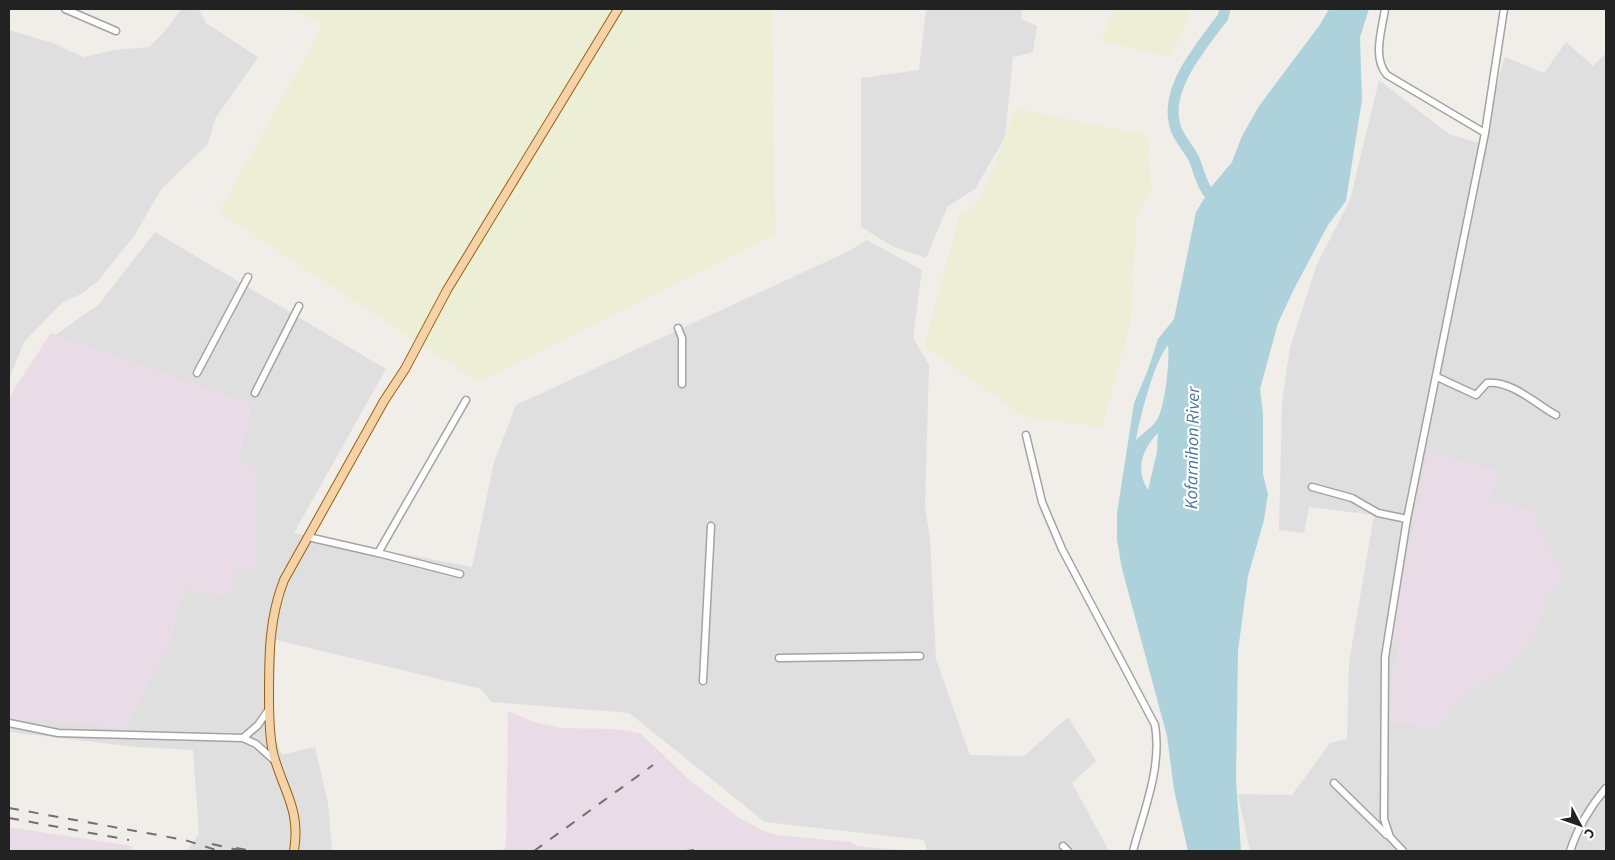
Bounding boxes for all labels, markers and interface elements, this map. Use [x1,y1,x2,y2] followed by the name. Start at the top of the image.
[1179,386,1206,509] water label: Kofarnihon River
[1555,800,1605,850] north arrow
[1579,823,1599,843] text: С

